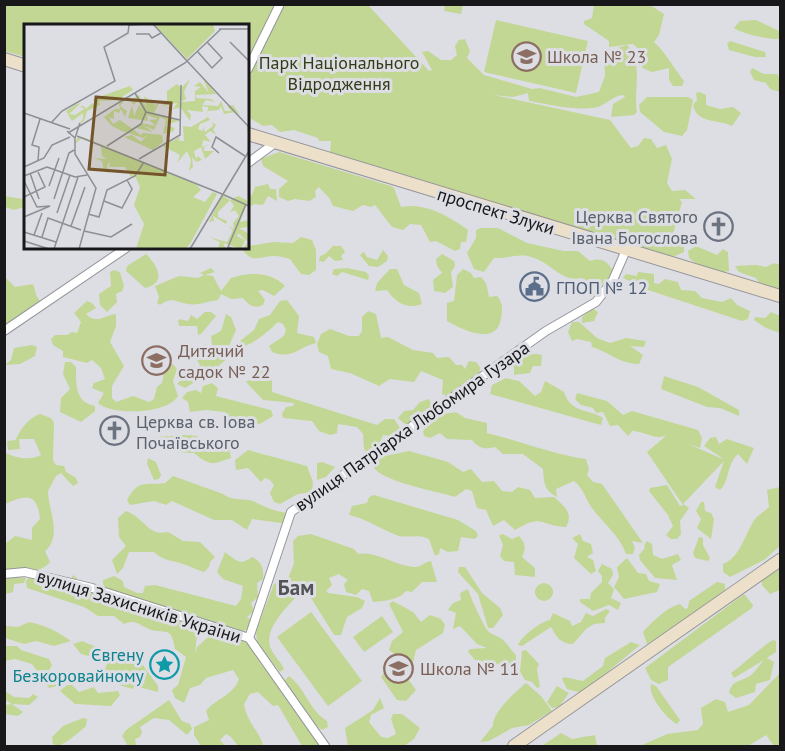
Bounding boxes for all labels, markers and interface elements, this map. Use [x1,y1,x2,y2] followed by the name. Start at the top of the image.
[24,24,249,249] inset map
[510,40,542,72] school or university icon: Школа № 23
[547,45,646,68] place label: Школа № 23
[259,51,419,95] park label: Парк Національного Відродження
[435,182,557,240] street label: проспект Злуки
[571,205,698,249] place label: Церква Святого Івана Богослова
[703,210,735,242] church icon: Церква Святого Івана Богослова
[519,271,551,303] public building icon: ГПОП № 12
[556,276,648,299] place label: ГПОП № 12
[290,336,534,516] street label: вулиця Патріарха Любомира Гузара
[178,339,271,383] place label: Дитячий садок № 22
[141,344,173,376] school or university icon: Дитячий садок № 22
[136,410,255,454] place label: Церква св. Іова Почаївського
[99,415,131,447] church icon: Церква св. Іова Почаївського
[34,564,244,648] street label: вулиця Захисників України
[278,574,314,601] district label: Бам
[12,643,145,687] place label: Євгену Безкоровайному
[149,648,181,680] place icon: Євгену Безкоровайному
[383,652,415,684] school or university icon: Школа № 11
[420,657,519,680] place label: Школа № 11

